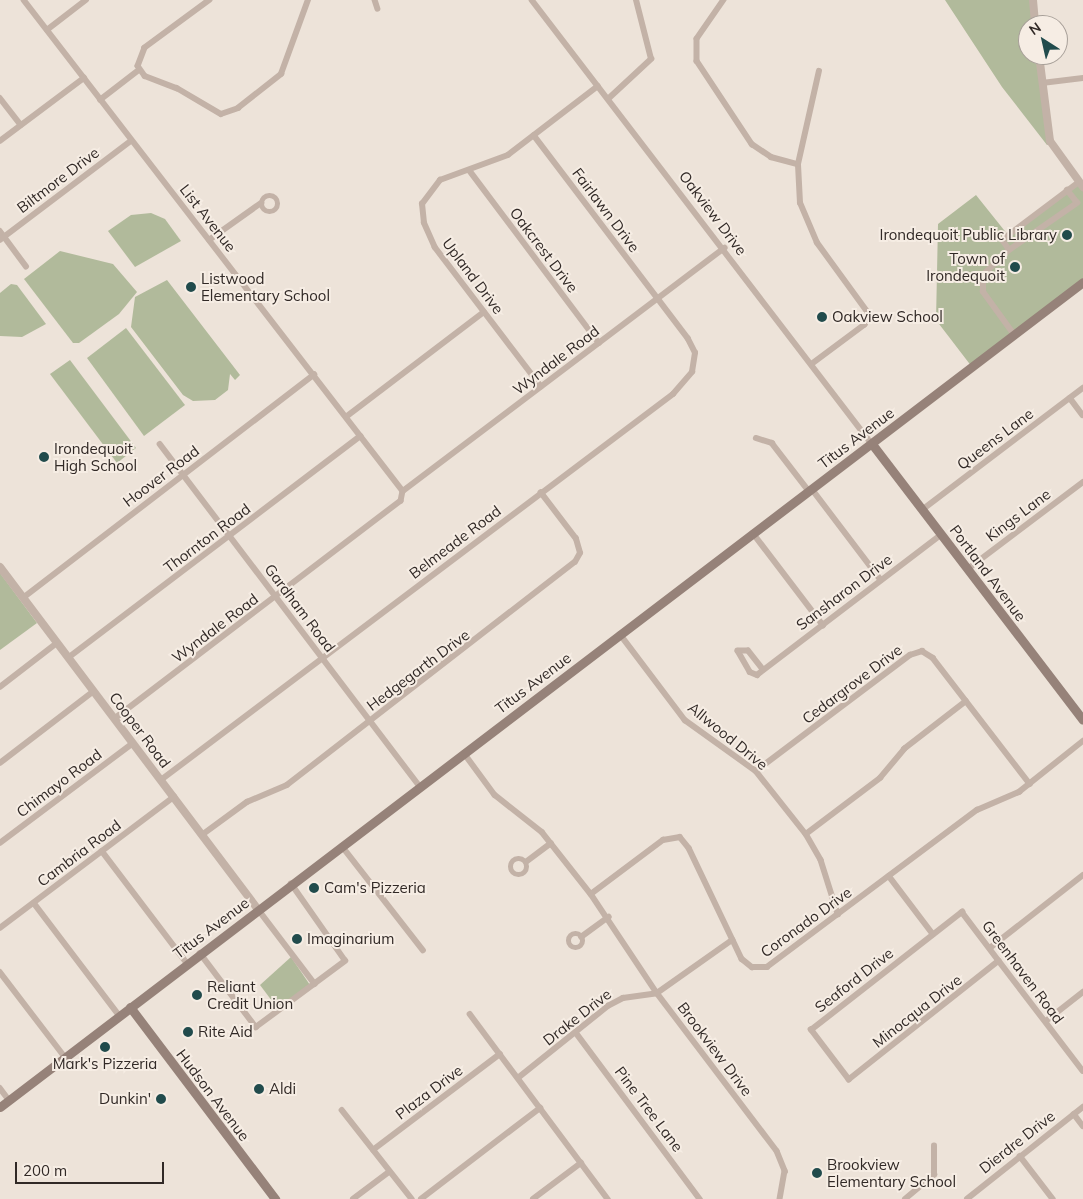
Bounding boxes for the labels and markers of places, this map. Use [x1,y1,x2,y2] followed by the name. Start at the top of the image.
[880,226,1057,244] place label: Irondequoit Public Library
[1061,229,1073,241] marker: Irondequoit Public Library
[926,249,1005,284] place label: Town of Irondequoit
[1009,261,1021,273] marker: Town of Irondequoit
[201,269,330,304] place label: Listwood Elementary School
[185,281,197,293] marker: Listwood Elementary School
[832,308,943,326] place label: Oakview School
[816,311,828,323] marker: Oakview School
[54,439,137,474] place label: Irondequoit High School
[38,451,50,463] marker: Irondequoit High School
[324,879,426,897] place label: Cam's Pizzeria
[308,882,320,894] marker: Cam's Pizzeria
[307,930,394,948] place label: Imaginarium
[291,933,303,945] marker: Imaginarium
[207,977,293,1012] place label: Reliant Credit Union
[191,989,203,1001] marker: Reliant Credit Union
[198,1023,253,1041] place label: Rite Aid
[182,1026,194,1038] marker: Rite Aid
[99,1041,111,1053] marker: Mark's Pizzeria
[53,1055,157,1073] place label: Mark's Pizzeria
[269,1080,296,1098] place label: Aldi
[253,1083,265,1095] marker: Aldi
[99,1090,151,1108] place label: Dunkin'
[155,1093,167,1105] marker: Dunkin'
[827,1155,956,1190] place label: Brookview Elementary School
[811,1167,823,1179] marker: Brookview Elementary School

